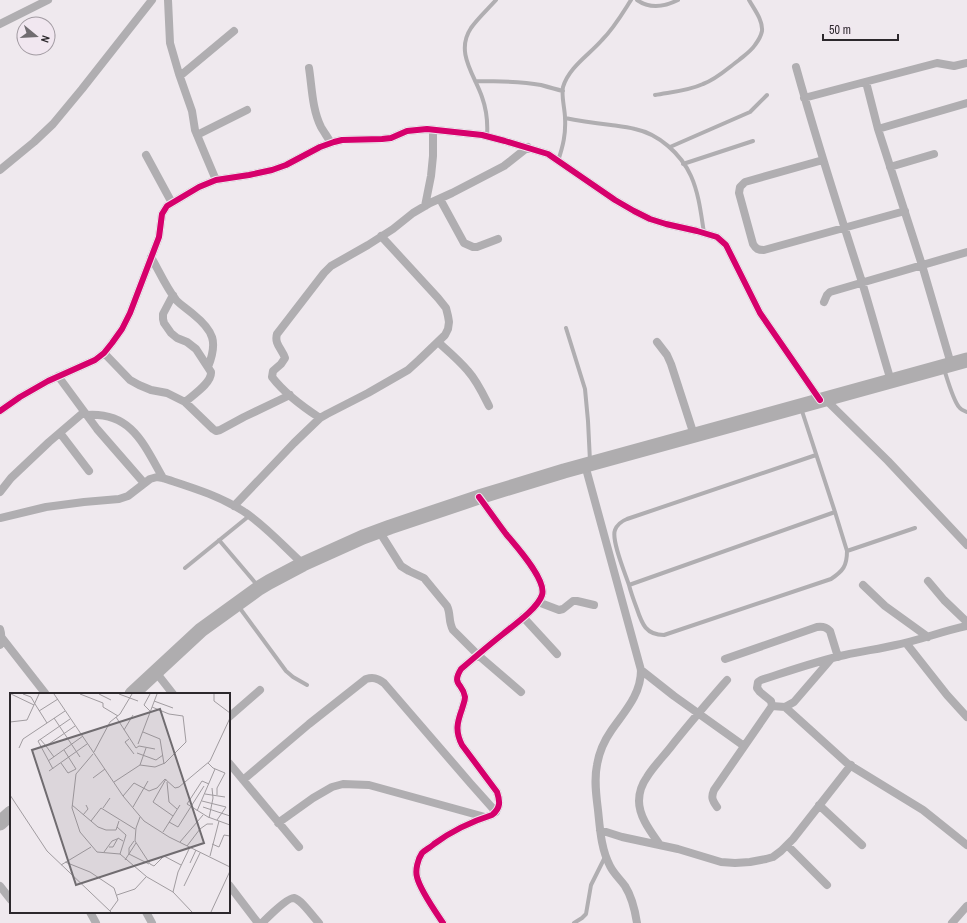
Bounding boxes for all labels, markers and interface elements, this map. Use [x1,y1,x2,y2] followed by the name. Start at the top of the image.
[16,16,56,56] north arrow
[823,16,898,42] scale bar
[829,22,851,38] text: 50 m
[38,34,53,44] text: N
[10,693,230,913] inset map

